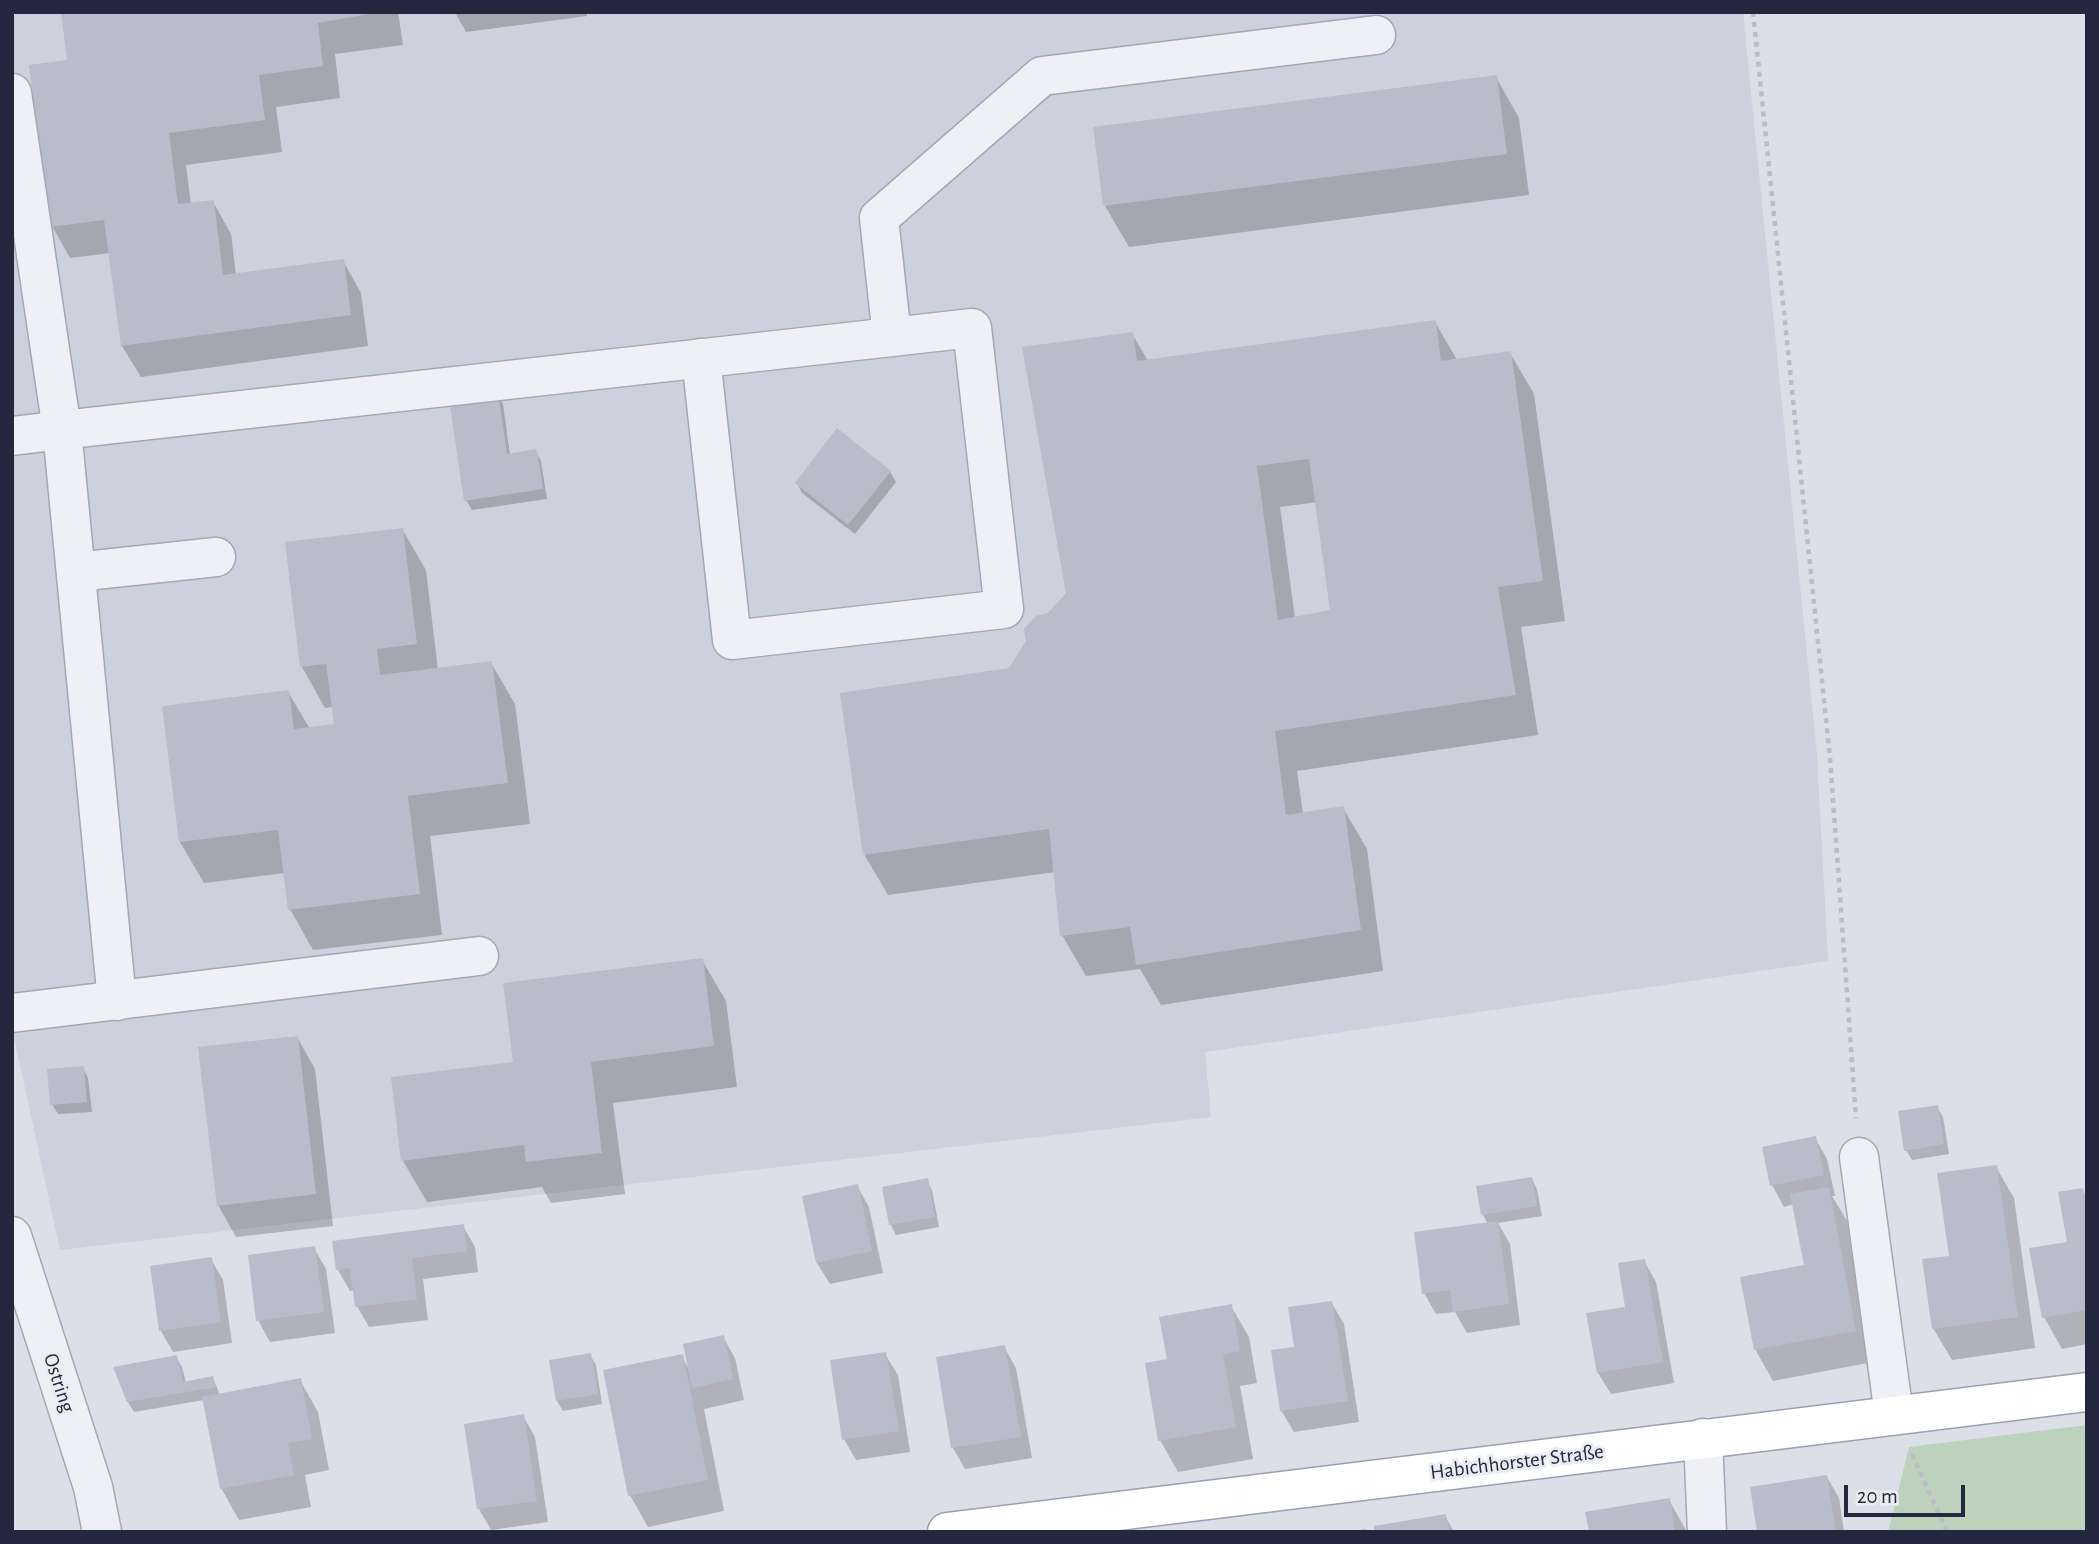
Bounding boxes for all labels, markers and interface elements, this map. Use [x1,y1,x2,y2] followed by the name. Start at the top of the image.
[38,1350,80,1416] street label: Ostring
[1429,1439,1605,1485] street label: Habichhorster Straße
[1847,1470,1968,1514] scale bar
[1857,1486,1898,1507] text: 20 m

